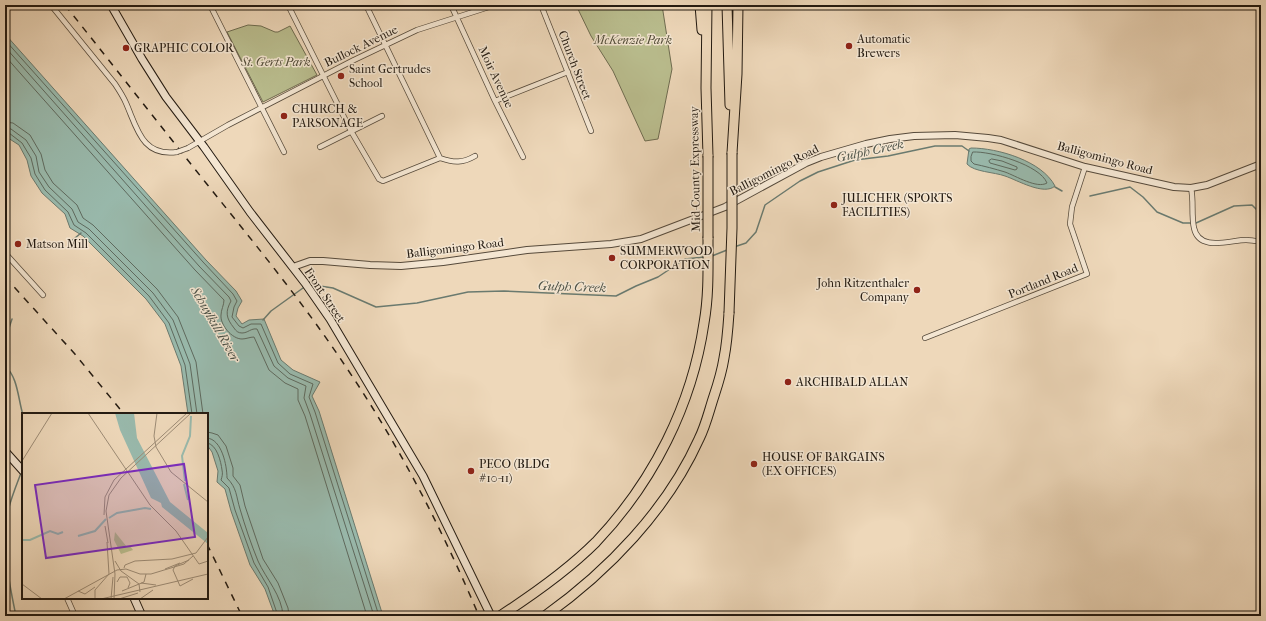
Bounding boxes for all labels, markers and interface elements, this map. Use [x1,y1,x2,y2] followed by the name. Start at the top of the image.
[322,22,400,70] street label: Bullock Avenue
[555,29,595,102] street label: Church Street
[856,32,910,60] place label: Automatic Brewers
[593,33,672,47] park label: McKenzie Park
[134,41,235,55] place label: GRAPHIC COLOR
[844,41,854,51] marker: Automatic Brewers
[121,43,131,53] marker: GRAPHIC COLOR
[476,44,516,110] street label: Moir Avenue
[240,55,311,69] park label: St. Gerts Park
[349,62,431,90] place label: Saint Gertrudes School
[336,71,346,81] marker: Saint Gertrudes School
[292,102,363,130] place label: CHURCH & PARSONAGE
[687,106,703,232] street label: Mid-County Expressway
[279,111,289,121] marker: CHURCH & PARSONAGE
[835,136,905,165] water label: Gulph Creek
[1056,139,1155,178] street label: Balligomingo Road
[727,141,821,199] street label: Balligomingo Road
[841,191,953,219] place label: JULICHER (SPORTS FACILITIES)
[829,200,839,210] marker: JULICHER (SPORTS FACILITIES)
[405,235,505,261] street label: Balligomingo Road
[26,237,89,251] place label: Matson Mill
[13,239,23,249] marker: Matson Mill
[620,244,712,272] place label: SUMMERWOOD CORPORATION
[607,253,617,263] marker: SUMMERWOOD CORPORATION
[1006,260,1080,301] street label: Portland Road
[302,265,349,326] street label: Front Street
[816,276,910,304] place label: John Ritzenthaler Company
[538,278,607,295] water label: Gulph Creek
[187,283,244,366] water label: Schuylkill River
[912,285,922,295] marker: John Ritzenthaler Company
[795,375,908,389] place label: ARCHIBALD ALLAN
[783,377,793,387] marker: ARCHIBALD ALLAN
[22,413,208,599] inset map
[762,450,885,478] place label: HOUSE OF BARGAINS (EX OFFICES)
[479,457,550,485] place label: PECO (BLDG #10-11)
[749,459,759,469] marker: HOUSE OF BARGAINS (EX OFFICES)
[466,466,476,476] marker: PECO (BLDG #10-11)

